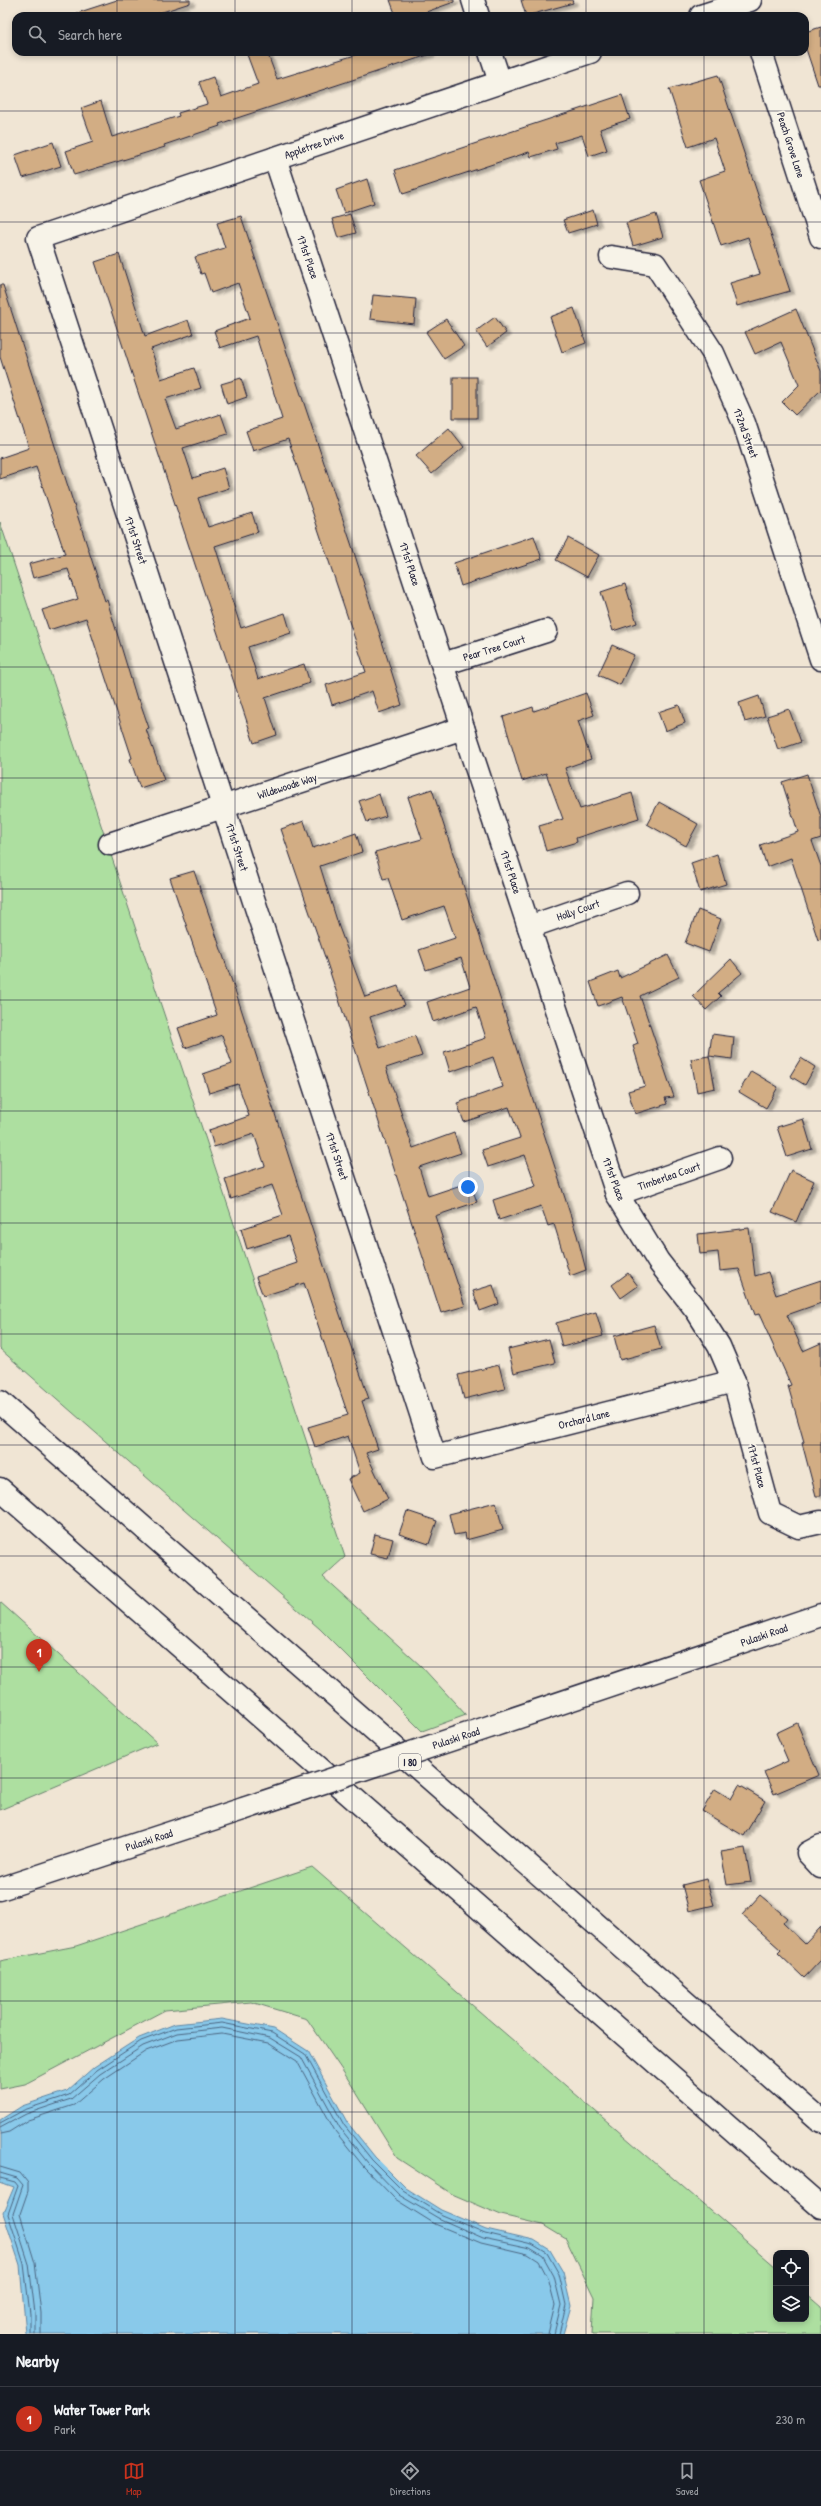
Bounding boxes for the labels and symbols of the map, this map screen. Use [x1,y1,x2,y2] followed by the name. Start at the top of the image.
[774,110,808,180] street label: Peach Grove Lane
[282,128,346,162] street label: Appletree Drive
[294,233,322,281] street label: 171st Place
[731,406,762,460] street label: 172nd Street
[122,514,150,566] street label: 171st Street
[396,540,424,588] street label: 171st Place
[461,632,527,664] street label: Pear Tree Court
[255,770,319,802] street label: Wildewoode Way
[223,821,251,873] street label: 171st Street
[497,848,525,896] street label: 171st Place
[555,896,601,924] street label: Holly Court
[323,1130,351,1182] street label: 171st Street
[599,1155,629,1203] street label: 171st Place
[636,1159,702,1193] street label: Timberlea Court
[458,1177,478,1197] your location
[557,1406,612,1432] street label: Orchard Lane
[744,1442,770,1490] street label: 171st Place
[739,1620,790,1650] street label: Pulaski Road
[26,1639,52,1672] pin: 1
[431,1724,482,1752] street label: Pulaski Road
[399,1754,421,1770] road number: I 80
[124,1826,175,1854] street label: Pulaski Road

